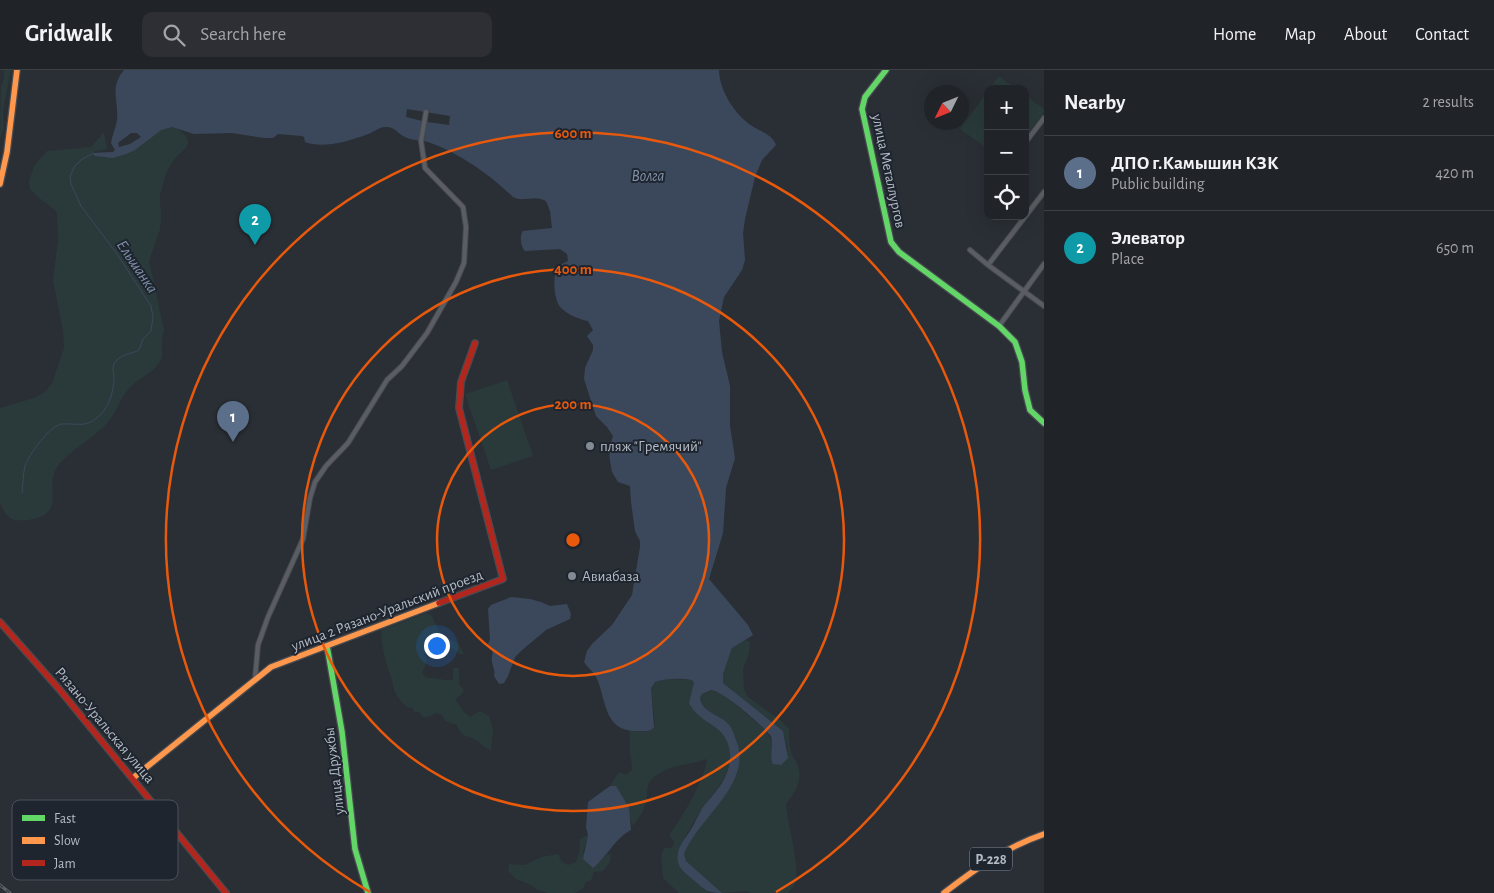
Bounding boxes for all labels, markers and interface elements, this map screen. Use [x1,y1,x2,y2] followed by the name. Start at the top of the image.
[142,12,492,57] search box
[160,21,188,49] icon: search
[25,22,112,46] text: Gridwalk
[200,25,286,44] text: Search here
[1213,26,1256,44] text: Home
[1284,26,1316,44] text: Map
[1344,26,1387,44] text: About
[1415,26,1469,44] text: Contact
[924,85,969,130] north arrow
[984,85,1029,220] map controls
[984,85,1029,130] button: +
[1064,92,1125,113] text: Nearby
[1422,94,1474,110] text: 2 results
[869,112,908,229] street label: улица Металлургов
[554,126,592,141] text: 600 m
[984,130,1029,175] button: −
[1111,154,1279,173] text: ДПО г.Камышин КЗК
[1077,165,1083,181] text: 1
[1435,165,1474,181] text: 420 m
[632,168,665,184] water label: Волга
[984,175,1029,220] button: locate
[1111,176,1205,192] text: Public building
[239,204,271,245] pin: 2
[1111,229,1185,248] text: Элеватор
[114,237,161,296] water label: Ельшанка
[1076,240,1084,256] text: 2
[1436,240,1474,256] text: 650 m
[1111,251,1144,267] text: Place
[554,262,592,277] text: 400 m
[554,397,592,412] text: 200 m
[217,401,249,442] pin: 1
[600,439,702,454] place label: пляж "Гремячий"
[584,440,596,452] marker: пляж "Гремячий"
[564,531,582,549] centre of rings
[289,567,485,654] street label: улица 2 Рязано-Уральский проезд
[582,569,639,584] place label: Авиабаза
[566,570,578,582] marker: Авиабаза
[424,633,450,659] your location
[52,664,157,786] street label: Рязано-Уральская улица
[322,726,347,817] street label: улица Дружбы
[12,800,178,880] legend
[54,812,76,826] text: Fast
[54,834,81,848] text: Slow
[970,848,1012,871] road number: Р-228
[54,857,76,871] text: Jam

